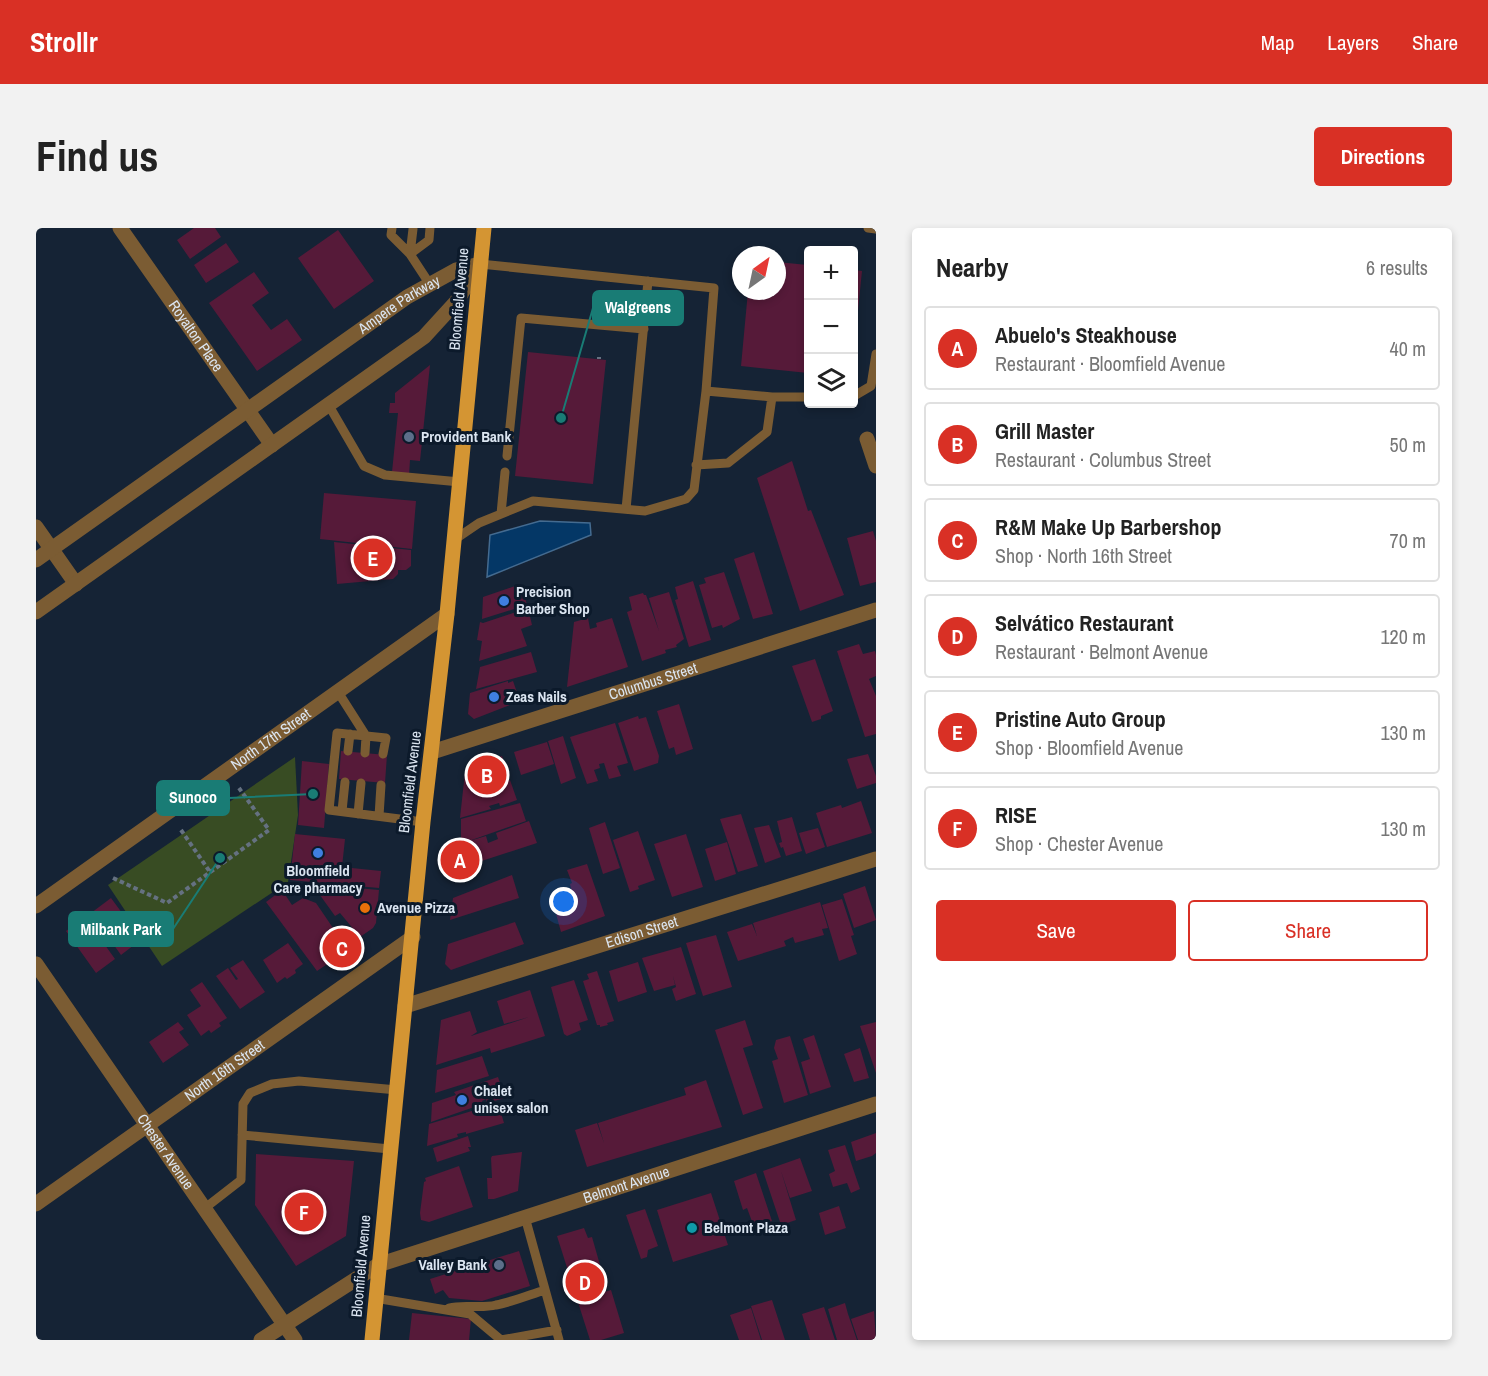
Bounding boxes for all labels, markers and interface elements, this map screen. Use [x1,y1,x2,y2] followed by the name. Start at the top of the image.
[30,23,98,61] text: Strollr
[1261,28,1294,57] text: Map
[1327,28,1379,57] text: Layers
[1412,28,1458,57] text: Share
[1314,127,1452,186] button: Directions
[36,128,158,184] text: Find us
[732,246,786,300] north arrow
[804,246,858,408] map controls
[804,246,858,300] button: +
[444,247,473,351] street label: Bloomfield Avenue
[936,250,1008,285] text: Nearby
[1366,254,1428,281] text: 6 results
[353,270,444,339] street label: Ampere Parkway
[593,291,683,325] callout: Walgreens
[164,296,229,376] street label: Royalton Place
[605,296,671,318] text: Walgreens
[804,300,858,354] button: −
[995,320,1177,350] text: Abuelo's Steakhouse
[952,335,963,362] text: A
[1390,335,1426,362] text: 40 m
[995,350,1225,377] text: Restaurant · Bloomfield Avenue
[804,354,858,408] button: layers
[995,416,1094,446] text: Grill Master
[421,426,511,447] place label: Provident Bank
[402,430,416,444] marker: Provident Bank
[952,431,963,458] text: B
[1390,431,1426,458] text: 50 m
[995,446,1211,473] text: Restaurant · Columbus Street
[995,512,1222,542] text: R&M Make Up Barbershop
[952,527,963,554] text: C
[1390,527,1426,554] text: 70 m
[354,536,392,580] pin: E
[995,542,1172,569] text: Shop · North 16th Street
[516,581,590,619] place label: Precision Barber Shop
[497,594,511,608] marker: Precision Barber Shop
[995,608,1173,638] text: Selvático Restaurant
[952,623,963,650] text: D
[1380,623,1426,650] text: 120 m
[995,638,1208,665] text: Restaurant · Belmont Avenue
[606,657,700,705] street label: Columbus Street
[506,686,567,707] place label: Zeas Nails
[487,690,501,704] marker: Zeas Nails
[226,703,315,775] street label: North 17th Street
[995,704,1166,734] text: Pristine Auto Group
[952,719,963,746] text: E
[1380,719,1426,746] text: 130 m
[393,730,426,834] street label: Bloomfield Avenue
[995,734,1183,761] text: Shop · Bloomfield Avenue
[468,752,506,798] pin: B
[157,781,229,815] callout: Sunoco
[169,786,217,808] text: Sunoco
[995,800,1037,830] text: RISE
[952,815,963,842] text: F
[1380,815,1426,842] text: 130 m
[995,830,1163,857] text: Shop · Chester Avenue
[440,838,480,882] pin: A
[311,846,325,860] marker: Bloomfield Care pharmacy
[274,860,363,898] place label: Bloomfield Care pharmacy
[549,887,578,916] your location
[377,897,455,918] place label: Avenue Pizza
[936,900,1176,961] button: Save
[1188,900,1428,961] button: Share
[358,901,372,915] marker: Avenue Pizza
[603,910,681,953] street label: Edison Street
[69,912,173,946] callout: Milbank Park
[81,918,162,940] text: Milbank Park
[322,926,362,970] pin: C
[180,1034,269,1106] street label: North 16th Street
[474,1080,549,1118] place label: Chalet unisex salon
[455,1093,469,1107] marker: Chalet unisex salon
[132,1110,199,1194] street label: Chester Avenue
[580,1160,672,1208] street label: Belmont Avenue
[284,1190,324,1234] pin: F
[346,1214,375,1318] street label: Bloomfield Avenue
[704,1217,788,1238] place label: Belmont Plaza
[685,1221,699,1235] marker: Belmont Plaza
[419,1254,487,1275] place label: Valley Bank
[492,1258,506,1272] marker: Valley Bank
[566,1260,604,1304] pin: D

